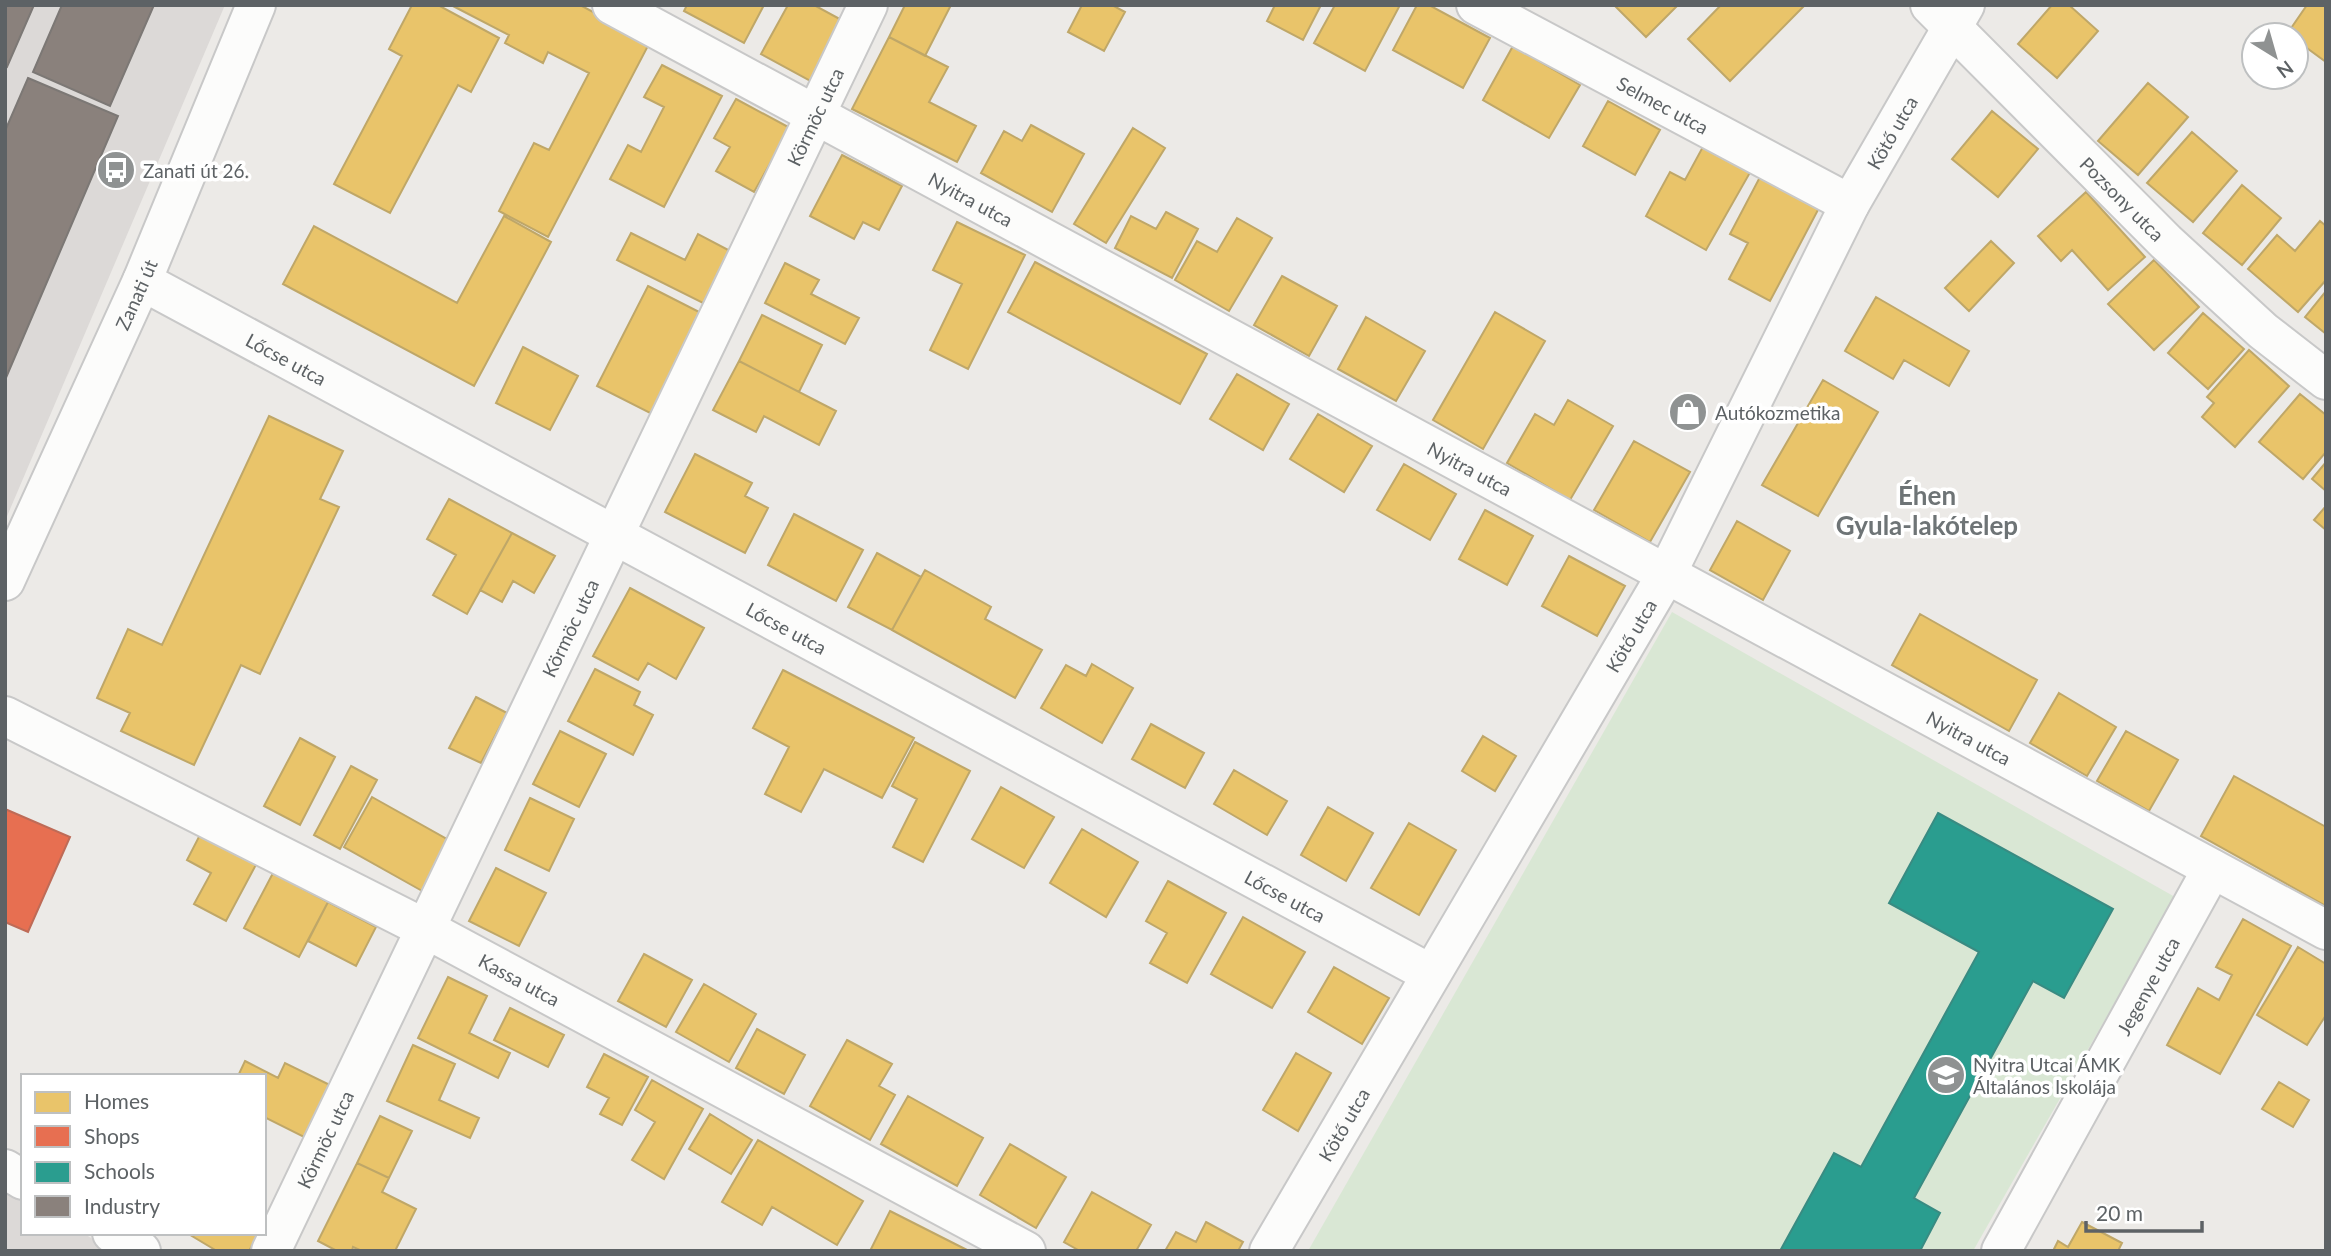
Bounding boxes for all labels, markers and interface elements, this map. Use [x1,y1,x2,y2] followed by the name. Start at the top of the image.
[2240,21,2310,91] north arrow
[2273,56,2298,84] text: N
[781,64,848,169] street label: Körmöc utca
[1613,71,1713,138] street label: Selmec utca
[1861,91,1922,173] street label: Kötő utca
[95,149,137,191] bus stop icon: Zanati út 26.
[2076,152,2169,245] street label: Pozsony utca
[143,159,249,182] place label: Zanati út 26.
[925,167,1017,231] street label: Nyitra utca
[110,256,161,333] street label: Zanati út
[242,328,331,390] street label: Lőcse utca
[1667,391,1709,433] shop icon: Autókozmetika
[1715,401,1840,424] place label: Autókozmetika
[1424,436,1516,500] street label: Nyitra utca
[1836,479,2018,541] district label: Éhen Gyula-lakótelep
[536,575,603,681] street label: Körmöc utca
[1600,595,1661,676] street label: Kötő utca
[743,597,831,659] street label: Lőcse utca
[1923,705,2015,769] street label: Nyitra utca
[1241,865,1329,927] street label: Lőcse utca
[2111,933,2184,1039] street label: Jegenye utca
[475,948,564,1010] street label: Kassa utca
[1973,1053,2121,1098] place label: Nyitra Utcai ÁMK Általános Iskolája
[1925,1054,1967,1096] school or university icon: Nyitra Utcai ÁMK Általános Iskolája
[21,1074,266,1235] legend
[1313,1084,1374,1165] street label: Kötő utca
[291,1086,358,1192] street label: Körmöc utca
[84,1088,149,1113] text: Homes
[84,1123,140,1148] text: Shops
[84,1158,155,1183] text: Schools
[2086,1190,2202,1234] scale bar
[84,1193,160,1218] text: Industry
[2096,1200,2143,1225] text: 20 m

